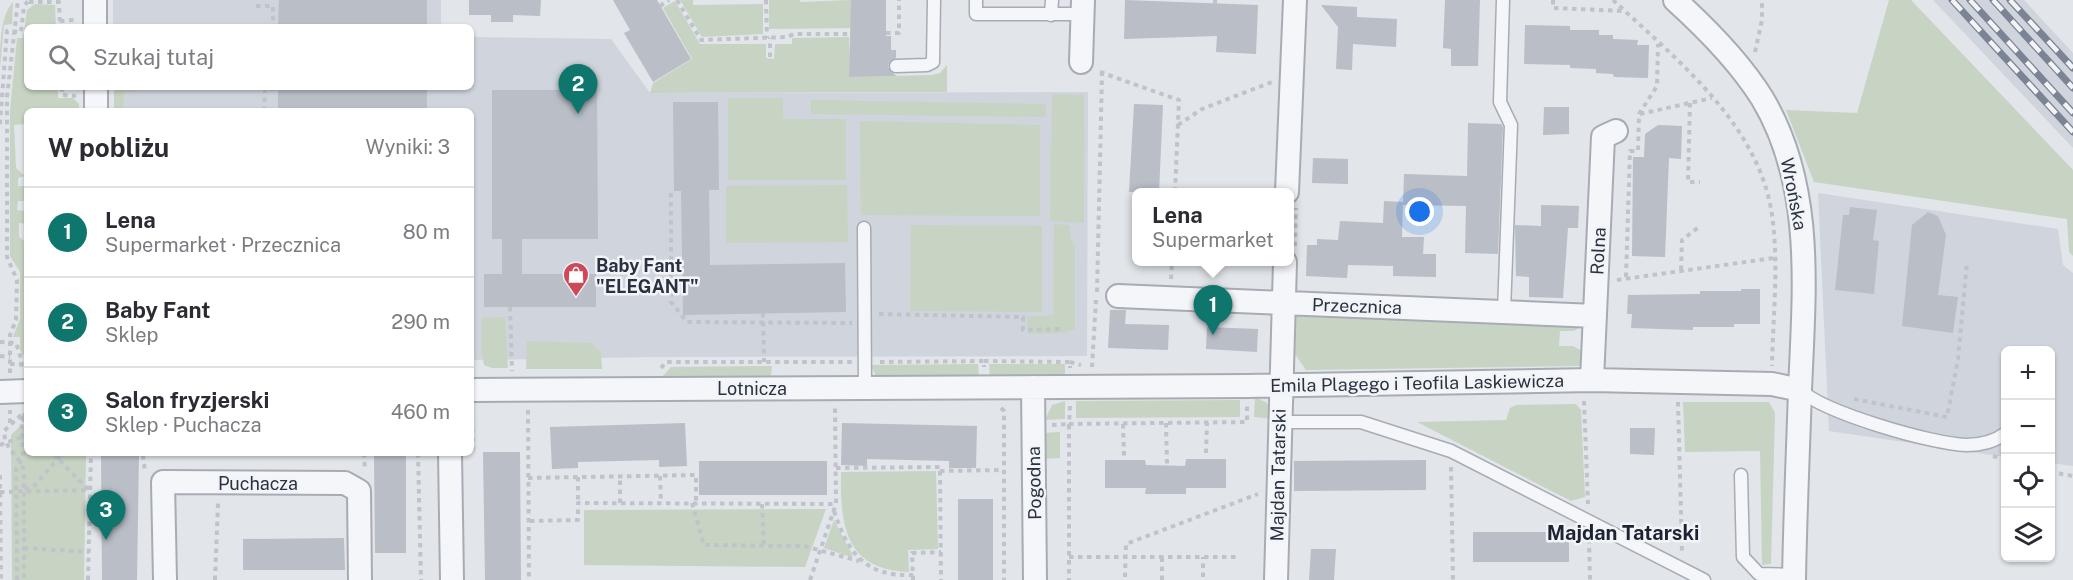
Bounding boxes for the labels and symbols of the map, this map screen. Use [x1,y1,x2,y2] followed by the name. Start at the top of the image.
[558,64,598,114] pin: 2
[1777,156,1811,232] street label: Wrońska
[1405,197,1434,226] your location
[1586,227,1610,275] street label: Rolna
[596,255,699,297] place label: Baby Fant "ELEGANT"
[561,260,591,298] shop icon: Baby Fant "ELEGANT"
[1194,286,1232,335] pin: 1
[1312,294,1402,318] street label: Przecznica
[1270,370,1564,396] street label: Emila Plagego i Teofila Laskiewicza
[717,378,787,399] street label: Lotnicza
[1266,408,1290,542] street label: Majdan Tatarski
[1023,446,1045,520] street label: Pogodna
[218,473,298,494] street label: Puchacza
[86,490,126,540] pin: 3
[1547,521,1699,545] district label: Majdan Tatarski

